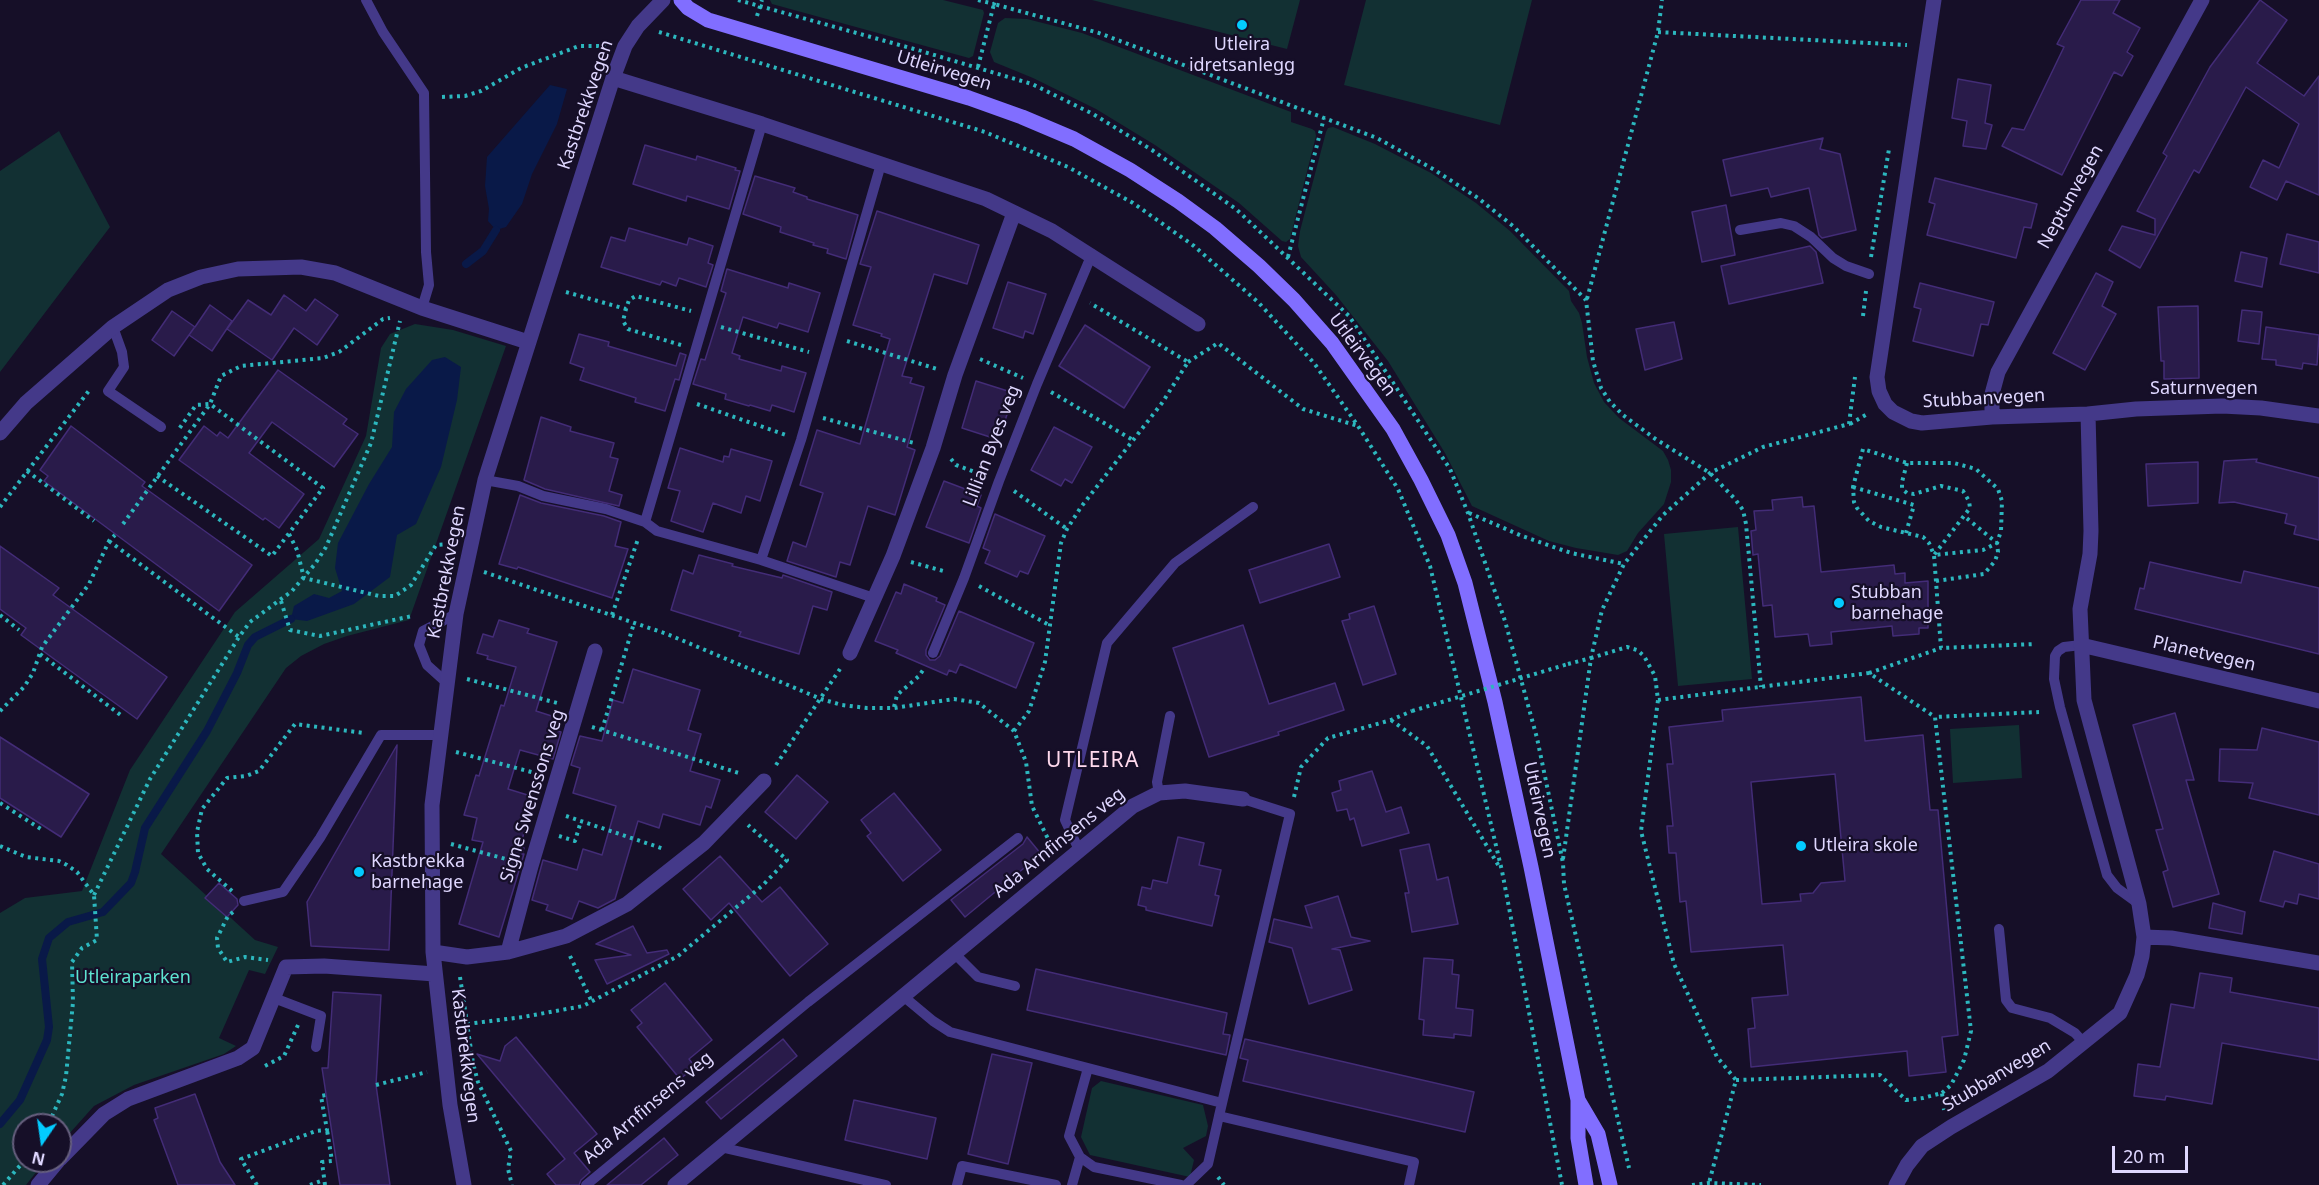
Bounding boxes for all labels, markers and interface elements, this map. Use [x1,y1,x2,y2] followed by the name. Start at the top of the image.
[1235,18,1249,32] marker: Utleira idretsanlegg
[1189,34,1295,76] place label: Utleira idretsanlegg
[554,37,618,173] street label: Kastbrekkvegen
[894,46,994,96] street label: Utleirvegen
[2034,141,2108,253] street label: Neptunvegen
[1324,309,1400,401] street label: Utleirvegen
[2150,378,2258,400] street label: Saturnvegen
[959,382,1025,510] street label: Lillian Byes veg
[1922,385,2046,413] street label: Stubbanvegen
[423,503,471,641] street label: Kastbrekkvegen
[1851,582,1943,624] place label: Stubban barnehage
[1832,596,1846,610] marker: Stubban barnehage
[2150,632,2258,676] street label: Planetvegen
[496,707,570,885] street label: Signe Swenssons veg
[1046,748,1140,774] district label: UTLEIRA
[1518,760,1560,860] street label: Utleirvegen
[989,783,1129,903] street label: Ada Arnfinsens veg
[1813,835,1918,857] place label: Utleira skole
[1794,839,1808,853] marker: Utleira skole
[371,851,465,894] place label: Kastbrekka barnehage
[352,865,366,879] marker: Kastbrekka barnehage
[75,967,191,989] park label: Utleiraparken
[446,987,484,1125] street label: Kastbrekkvegen
[1939,1035,2055,1117] street label: Stubbanvegen
[579,1047,717,1169] street label: Ada Arnfinsens veg
[12,1113,72,1173] north arrow
[2115,1134,2192,1172] scale bar
[2123,1144,2165,1168] text: 20 m
[30,1146,47,1171] text: N

